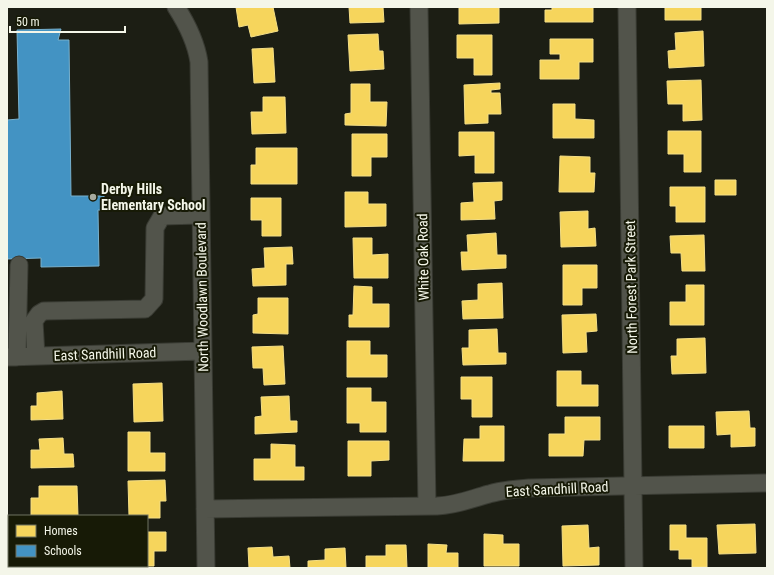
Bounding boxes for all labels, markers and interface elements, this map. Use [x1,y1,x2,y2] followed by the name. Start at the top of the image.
[10,8,125,34] scale bar
[16,15,40,29] text: 50 m
[101,181,206,213] place label: Derby Hills Elementary School
[88,192,98,202] marker: Derby Hills Elementary School
[414,213,432,301] street label: White Oak Road
[622,220,640,354] street label: North Forest Park Street
[193,222,211,372] street label: North Woodlawn Boulevard
[53,344,157,364] street label: East Sandhill Road
[505,478,609,500] street label: East Sandhill Road
[8,515,148,567] legend
[44,524,78,538] text: Homes
[44,544,82,558] text: Schools

